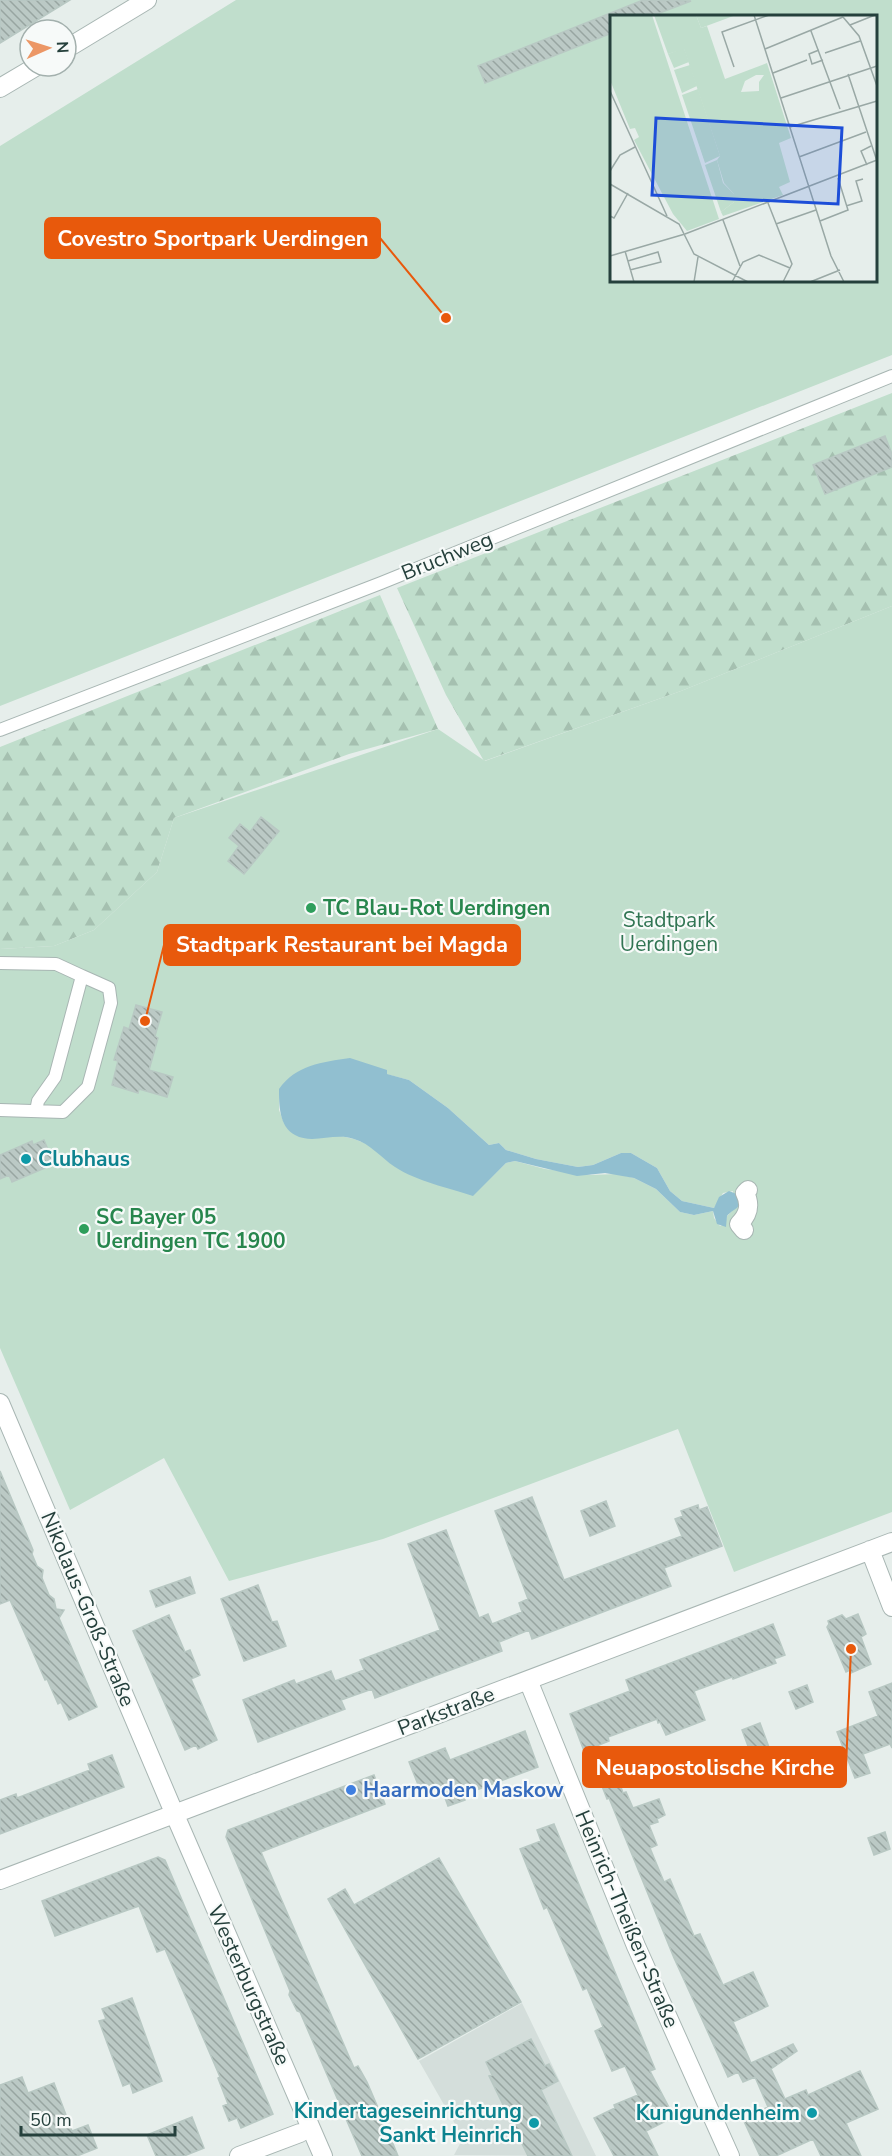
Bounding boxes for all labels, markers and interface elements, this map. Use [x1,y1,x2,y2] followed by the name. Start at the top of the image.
[610,15,877,282] inset map
[18,18,78,78] north arrow
[51,41,73,54] text: N
[45,218,380,258] callout: Covestro Sportpark Uerdingen
[57,224,369,254] text: Covestro Sportpark Uerdingen
[397,525,497,587] street label: Bruchweg
[323,894,550,922] place label: TC Blau-Rot Uerdingen
[304,901,318,915] marker: TC Blau-Rot Uerdingen
[620,906,718,958] park label: Stadtpark Uerdingen
[164,925,520,965] callout: Stadtpark Restaurant bei Magda
[176,930,508,960] text: Stadtpark Restaurant bei Magda
[38,1145,130,1173] place label: Clubhaus
[19,1152,33,1166] marker: Clubhaus
[96,1203,286,1255] place label: SC Bayer 05 Uerdingen TC 1900
[77,1222,91,1236] marker: SC Bayer 05 Uerdingen TC 1900
[34,1507,142,1711] street label: Nikolaus-Groß-Straße
[393,1680,499,1742] street label: Parkstraße
[583,1747,846,1787] callout: Neuapostolische Kirche
[596,1753,835,1783] text: Neuapostolische Kirche
[363,1776,564,1804] place label: Haarmoden Maskow
[344,1783,358,1797] marker: Haarmoden Maskow
[568,1806,686,2032] street label: Heinrich-Theißen-Straße
[201,1900,297,2070] street label: Westerburgstraße
[294,2097,522,2149] place label: Kindertageseinrichtung Sankt Heinrich
[21,2099,176,2137] scale bar
[636,2099,800,2127] place label: Kunigundenheim
[805,2106,819,2120] marker: Kunigundenheim
[30,2108,72,2132] text: 50 m
[527,2116,541,2130] marker: Kindertageseinrichtung Sankt Heinrich

